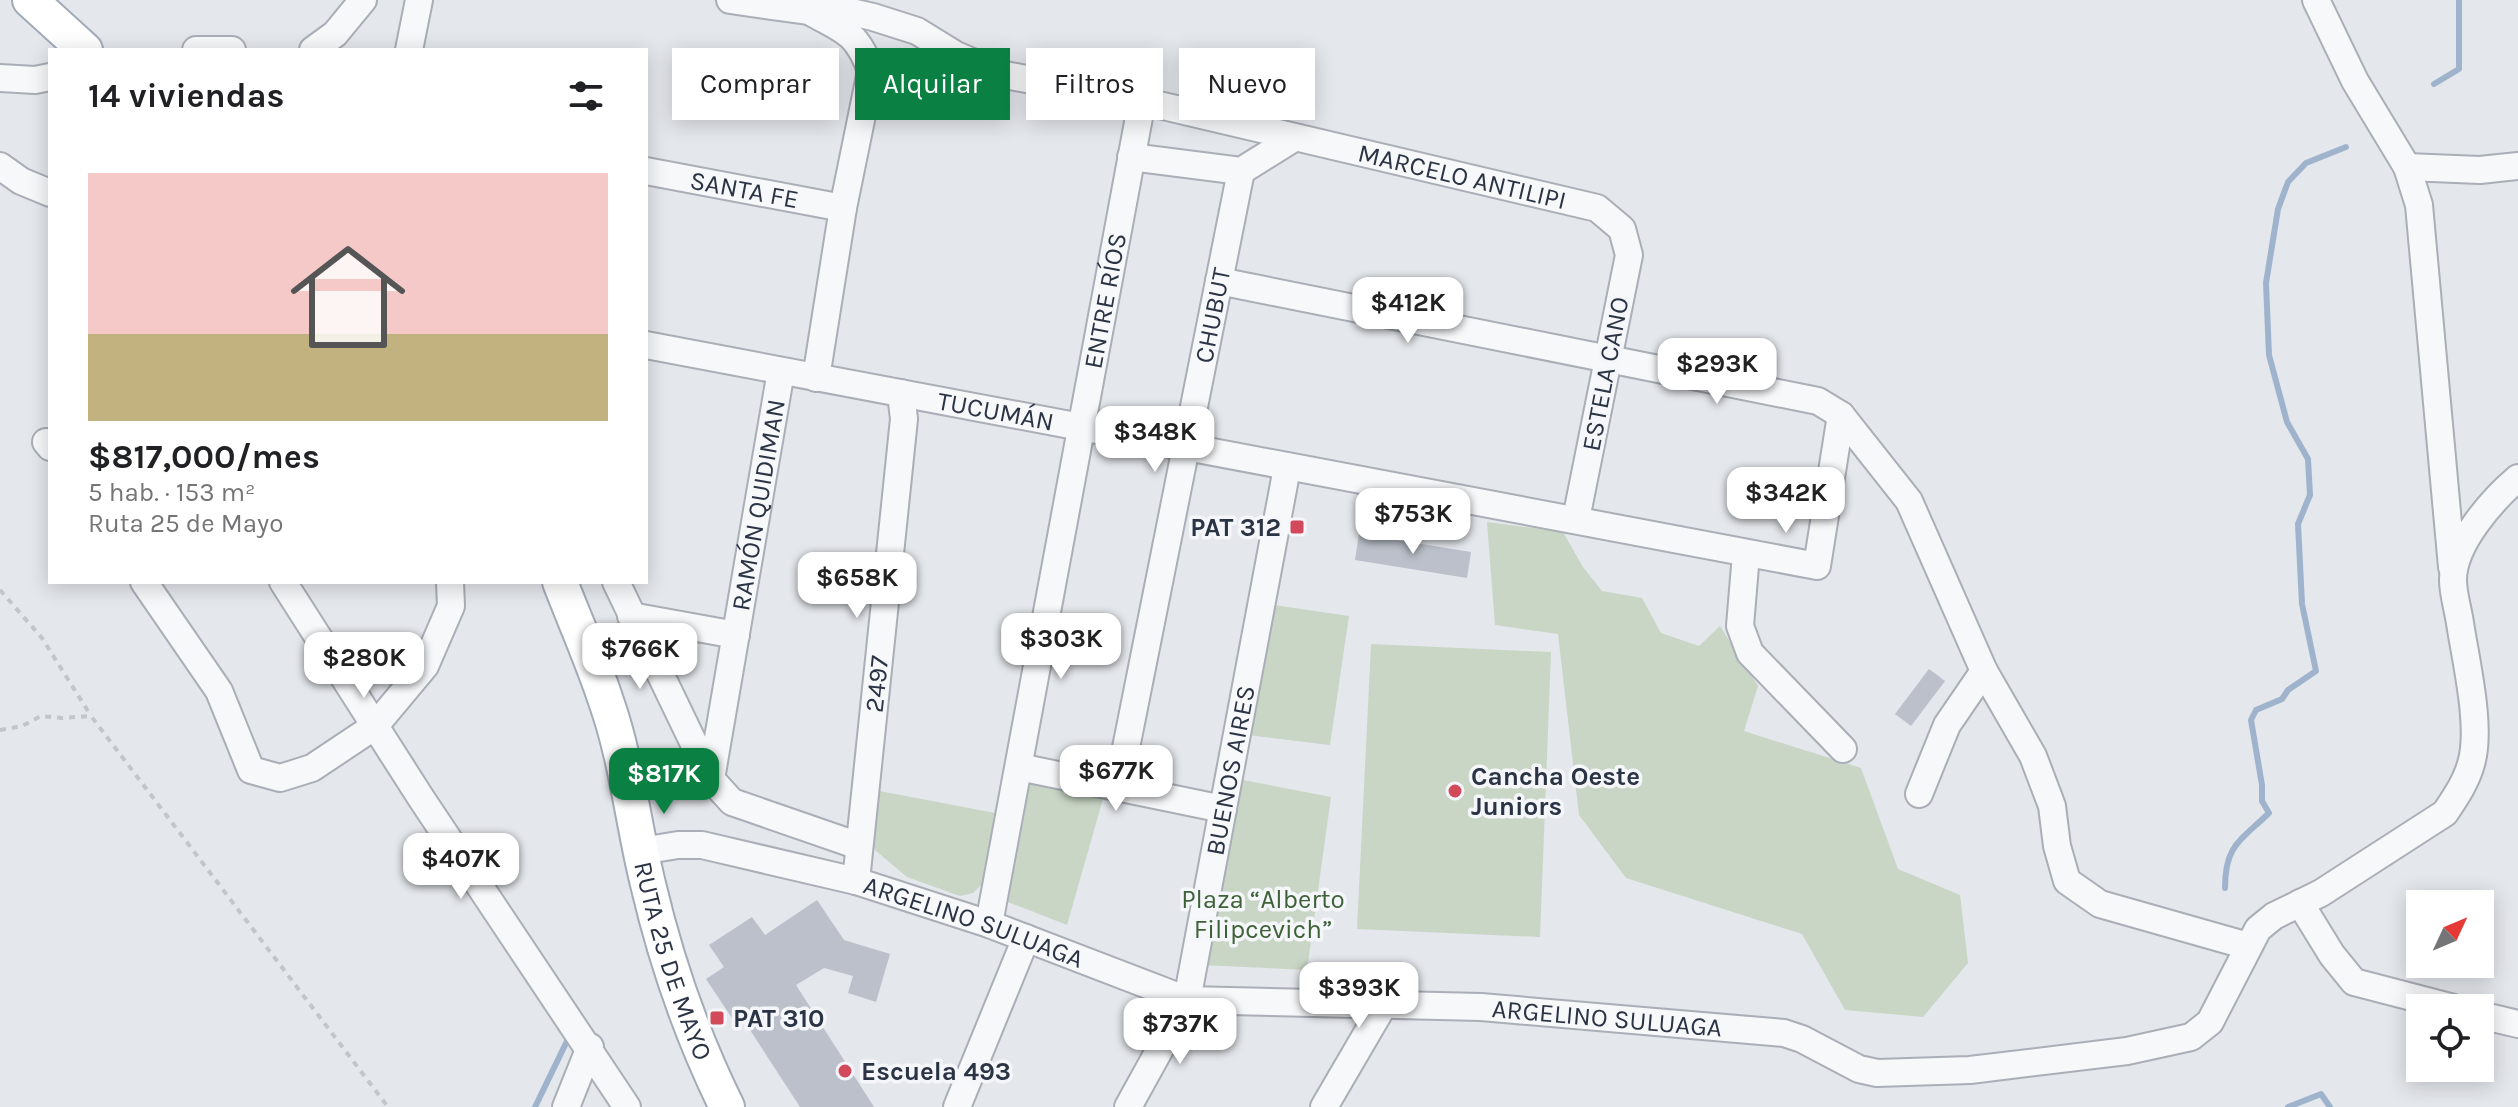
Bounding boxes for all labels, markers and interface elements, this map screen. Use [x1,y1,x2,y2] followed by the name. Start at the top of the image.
[672,48,839,120] chip: Comprar
[855,48,1010,120] chip: Alquilar
[1026,48,1163,120] chip: Filtros
[1179,48,1315,120] chip: Nuevo
[564,74,608,118] icon: filters
[88,76,284,116] text: 14 viviendas
[1355,137,1569,216] street label: MARCELO ANTILIPI
[687,165,801,215] street label: SANTA FE
[276,225,420,369] icon: home
[1078,230,1133,371] street label: ENTRE RÍOS
[1188,265,1237,366] street label: CHUBUT
[1352,277,1464,345] pin: $412K
[1370,287,1446,318] text: $412K
[1575,294,1636,454] street label: ESTELA CANO
[1661,338,1773,406] pin: $293K
[1676,348,1758,379] text: $293K
[935,385,1056,438] street label: TUCUMÁN
[725,397,792,613] street label: RAMÓN QUIDIMAN
[1099,406,1211,474] pin: $348K
[1113,416,1197,447] text: $348K
[88,437,320,477] text: $817,000/mes
[1730,467,1842,535] pin: $342K
[88,477,255,508] text: 5 hab. · 153 m²
[1745,477,1827,508] text: $342K
[1357,488,1469,556] pin: $753K
[1373,498,1453,529] text: $753K
[88,508,283,539] text: Ruta 25 de Mayo
[1190,512,1281,543] place label: PAT 312
[1288,518,1306,536] marker: PAT 312
[801,552,913,620] pin: $658K
[816,562,898,593] text: $658K
[1005,613,1117,681] pin: $303K
[584,623,696,691] pin: $766K
[1019,623,1103,654] text: $303K
[308,632,420,700] pin: $280K
[600,633,680,664] text: $766K
[322,642,406,673] text: $280K
[859,654,895,714] street label: 2497
[1199,683,1262,858] street label: BUENOS AIRES
[1060,745,1172,813] pin: $677K
[608,748,720,816] pin: $817K
[1078,755,1154,786] text: $677K
[627,758,701,789] text: $817K
[1471,761,1640,822] place label: Cancha Oeste Juniors
[1446,782,1464,800] marker: Cancha Oeste Juniors
[405,833,517,901] pin: $407K
[421,843,501,874] text: $407K
[627,858,719,1065] street label: RUTA 25 DE MAYO
[860,869,1088,975] street label: ARGELINO SULUAGA
[1181,884,1345,945] park label: Plaza “Alberto Filipcevich”
[2406,890,2494,978] north arrow
[2406,890,2494,1082] map controls
[1303,962,1415,1030] pin: $393K
[1317,972,1401,1003] text: $393K
[1491,993,1723,1044] street label: ARGELINO SULUAGA
[2406,994,2494,1082] button: locate
[1124,998,1236,1066] pin: $737K
[733,1003,824,1034] place label: PAT 310
[1142,1008,1218,1039] text: $737K
[708,1009,726,1027] marker: PAT 310
[861,1056,1011,1087] place label: Escuela 493
[836,1062,854,1080] marker: Escuela 493

